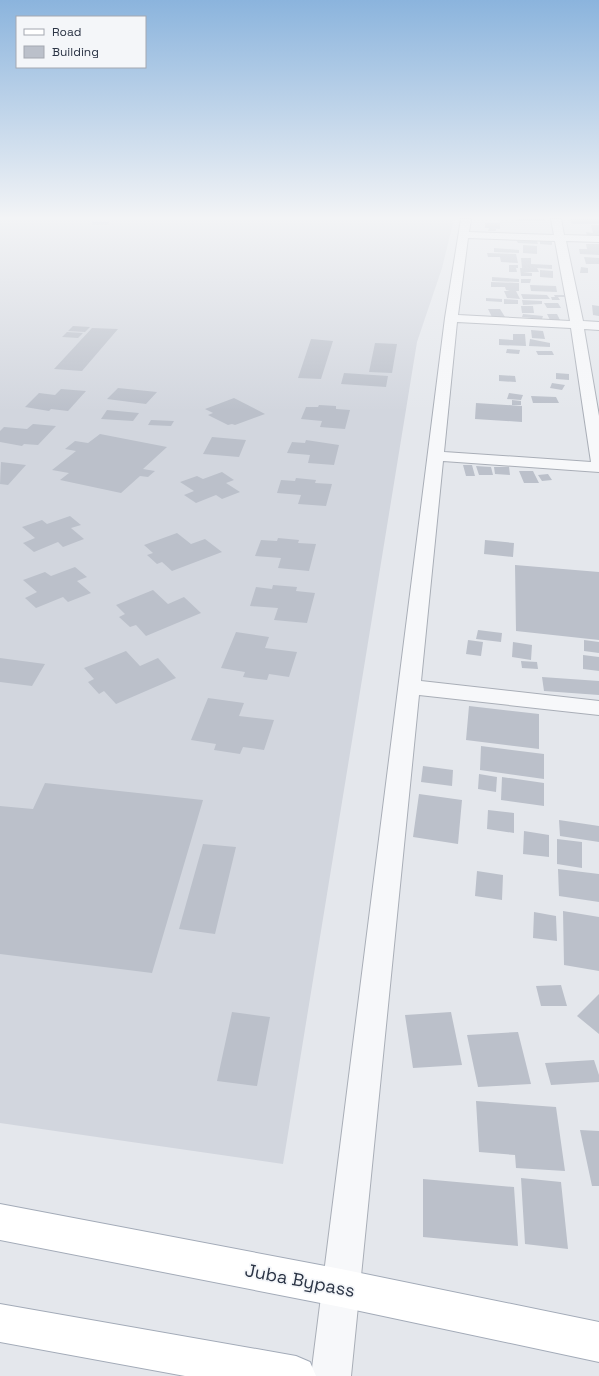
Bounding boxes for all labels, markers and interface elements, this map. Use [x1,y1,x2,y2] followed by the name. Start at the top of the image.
[16,16,146,68] legend
[52,24,81,40] text: Road
[52,44,99,60] text: Building
[243,1258,357,1302] street label: Juba Bypass

